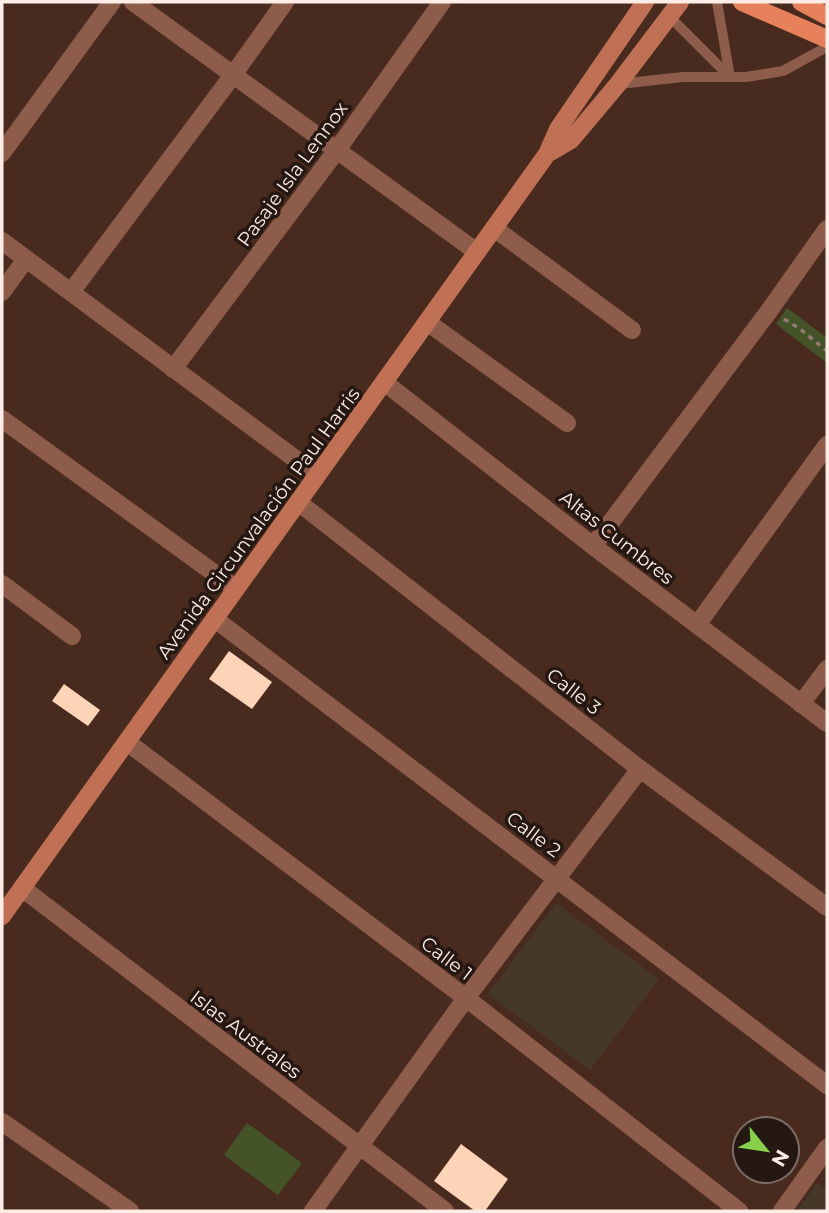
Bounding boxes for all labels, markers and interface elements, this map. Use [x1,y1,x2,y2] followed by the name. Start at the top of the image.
[232,98,353,251] street label: Pasaje Isla Lennox
[152,383,365,664] street label: Avenida Circunvalación Paul Harris
[555,486,678,589] street label: Altas Cumbres
[542,663,605,720] street label: Calle 3
[502,807,566,862] street label: Calle 2
[417,932,477,985] street label: Calle 1
[186,985,306,1084] street label: Islas Australes
[731,1115,801,1185] north arrow
[766,1146,794,1171] text: N

